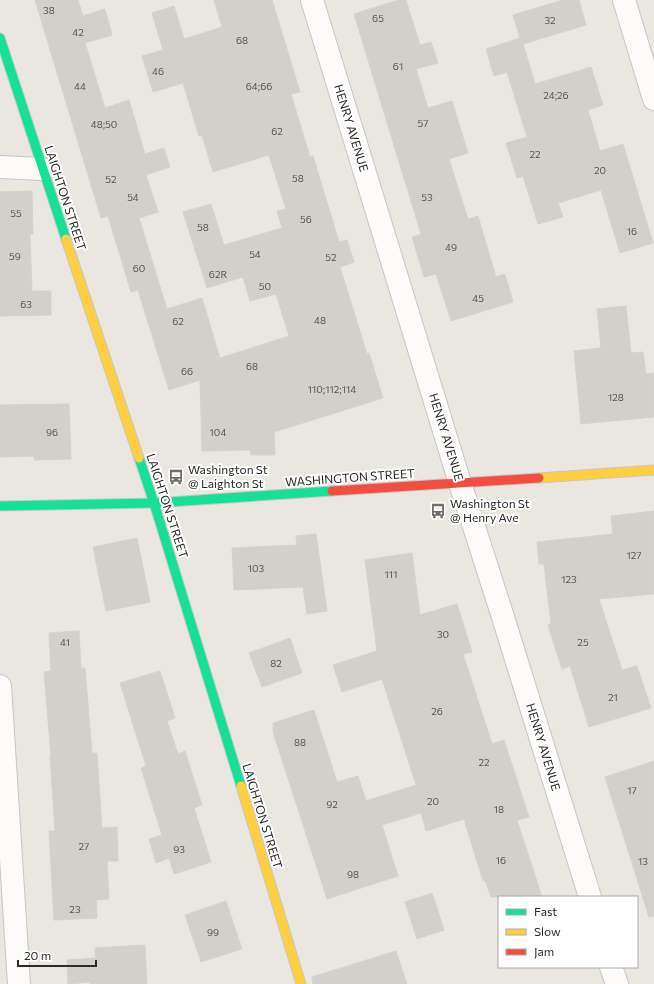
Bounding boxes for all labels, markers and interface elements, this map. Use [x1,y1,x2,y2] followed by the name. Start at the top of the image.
[43,4,55,16] house number: 38
[372,12,384,24] house number: 65
[544,14,556,26] house number: 32
[72,26,84,38] house number: 42
[236,34,248,46] house number: 68
[393,60,403,72] house number: 61
[152,65,164,77] house number: 46
[74,80,86,92] house number: 44
[246,80,272,92] house number: 64;66
[332,82,372,173] street label: HENRY AVENUE
[543,89,569,101] house number: 24;26
[417,117,429,129] house number: 57
[91,118,117,130] house number: 48;50
[271,125,283,137] house number: 62
[42,144,90,252] street label: LAIGHTON STREET
[529,148,541,160] house number: 22
[594,164,606,176] house number: 20
[292,172,304,184] house number: 58
[105,173,117,185] house number: 52
[127,191,139,203] house number: 54
[421,191,433,203] house number: 53
[10,207,22,219] house number: 55
[300,213,312,225] house number: 56
[197,221,209,233] house number: 58
[627,225,637,237] house number: 16
[445,241,457,253] house number: 49
[249,248,261,260] house number: 54
[9,250,21,262] house number: 59
[325,251,337,263] house number: 52
[133,262,145,274] house number: 60
[209,268,227,280] house number: 62R
[259,280,271,292] house number: 50
[472,292,484,304] house number: 45
[20,298,32,310] house number: 63
[314,314,326,326] house number: 48
[172,315,184,327] house number: 62
[246,360,258,372] house number: 68
[181,365,193,377] house number: 66
[308,383,356,395] house number: 110;112;114
[427,391,467,482] street label: HENRY AVENUE
[608,391,624,403] house number: 128
[46,426,58,438] house number: 96
[210,426,226,438] house number: 104
[144,452,192,560] street label: LAIGHTON STREET
[188,462,268,490] place label: Washington St @ Laighton St
[285,465,415,489] street label: WASHINGTON STREET
[167,468,185,486] bus stop icon: Washington St @ Laighton St
[450,496,530,524] place label: Washington St @ Henry Ave
[429,502,447,520] bus stop icon: Washington St @ Henry Ave
[626,549,642,561] house number: 127
[248,562,265,574] house number: 103
[385,568,397,580] house number: 111
[561,573,577,585] house number: 123
[437,628,449,640] house number: 30
[60,636,70,648] house number: 41
[577,636,589,648] house number: 25
[270,657,282,669] house number: 82
[608,691,618,703] house number: 21
[524,701,564,792] street label: HENRY AVENUE
[431,705,443,717] house number: 26
[294,736,306,748] house number: 88
[478,756,490,768] house number: 22
[240,761,286,870] street label: LAIGHTON STREET
[627,784,637,796] house number: 17
[427,795,439,807] house number: 20
[326,798,338,810] house number: 92
[494,803,504,815] house number: 18
[79,840,89,852] house number: 27
[173,843,185,855] house number: 93
[496,854,506,866] house number: 16
[638,855,648,867] house number: 13
[347,868,359,880] house number: 98
[498,896,638,968] legend
[69,903,81,915] house number: 23
[534,904,557,918] text: Fast
[534,924,561,938] text: Slow
[207,926,219,938] house number: 99
[18,942,96,968] scale bar
[534,944,554,959] text: Jam
[24,948,51,962] text: 20 m

